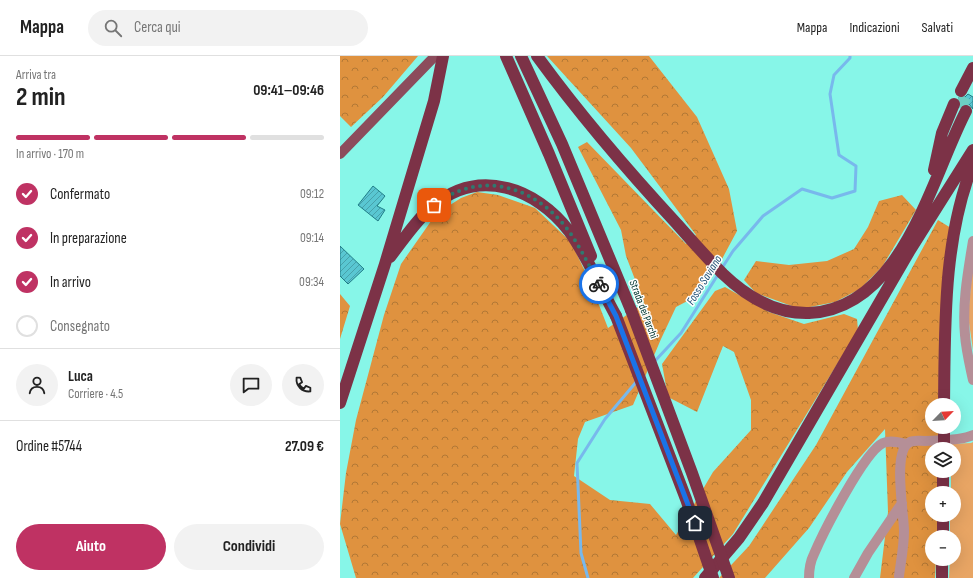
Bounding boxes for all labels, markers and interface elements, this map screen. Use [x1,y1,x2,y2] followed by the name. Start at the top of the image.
[88,10,368,46] search box
[20,16,64,39] text: Mappa
[102,17,124,39] icon: search
[134,18,181,37] text: Cerca qui
[797,19,827,36] text: Mappa
[849,19,900,36] text: Indicazioni
[922,19,953,36] text: Salvati
[16,67,56,83] text: Arriva tra
[253,81,324,100] text: 09:41–09:46
[16,82,66,113] text: 2 min
[16,146,84,162] text: In arrivo · 170 m
[16,183,38,205] icon: check
[50,185,110,204] text: Confermato
[300,186,324,202] text: 09:12
[417,188,451,222] pin
[423,194,445,216] icon: bag
[16,227,38,249] icon: check
[50,229,127,248] text: In preparazione
[300,230,324,246] text: 09:14
[683,253,726,308] water label: Fosso Saviano
[579,264,619,304] courier
[16,271,38,293] icon: check
[50,273,91,292] text: In arrivo
[588,273,610,295] icon: bike
[299,274,324,290] text: 09:34
[626,278,661,340] street label: Strada dei Parchi
[50,317,110,336] text: Consegnato
[16,364,58,406] button: person
[230,364,272,406] button: chat
[282,364,324,406] button: phone
[68,367,93,386] text: Luca
[68,386,123,402] text: Corriere · 4.5
[925,398,961,434] north arrow
[925,398,961,566] map controls
[16,437,82,456] text: Ordine #5744
[285,437,324,456] text: 27.09 €
[925,442,961,478] button: layers
[925,486,961,522] button: +
[678,506,712,540] pin
[684,512,706,534] icon: home
[16,524,166,570] button: Aiuto
[174,524,324,570] button: Condividi
[925,530,961,566] button: −

